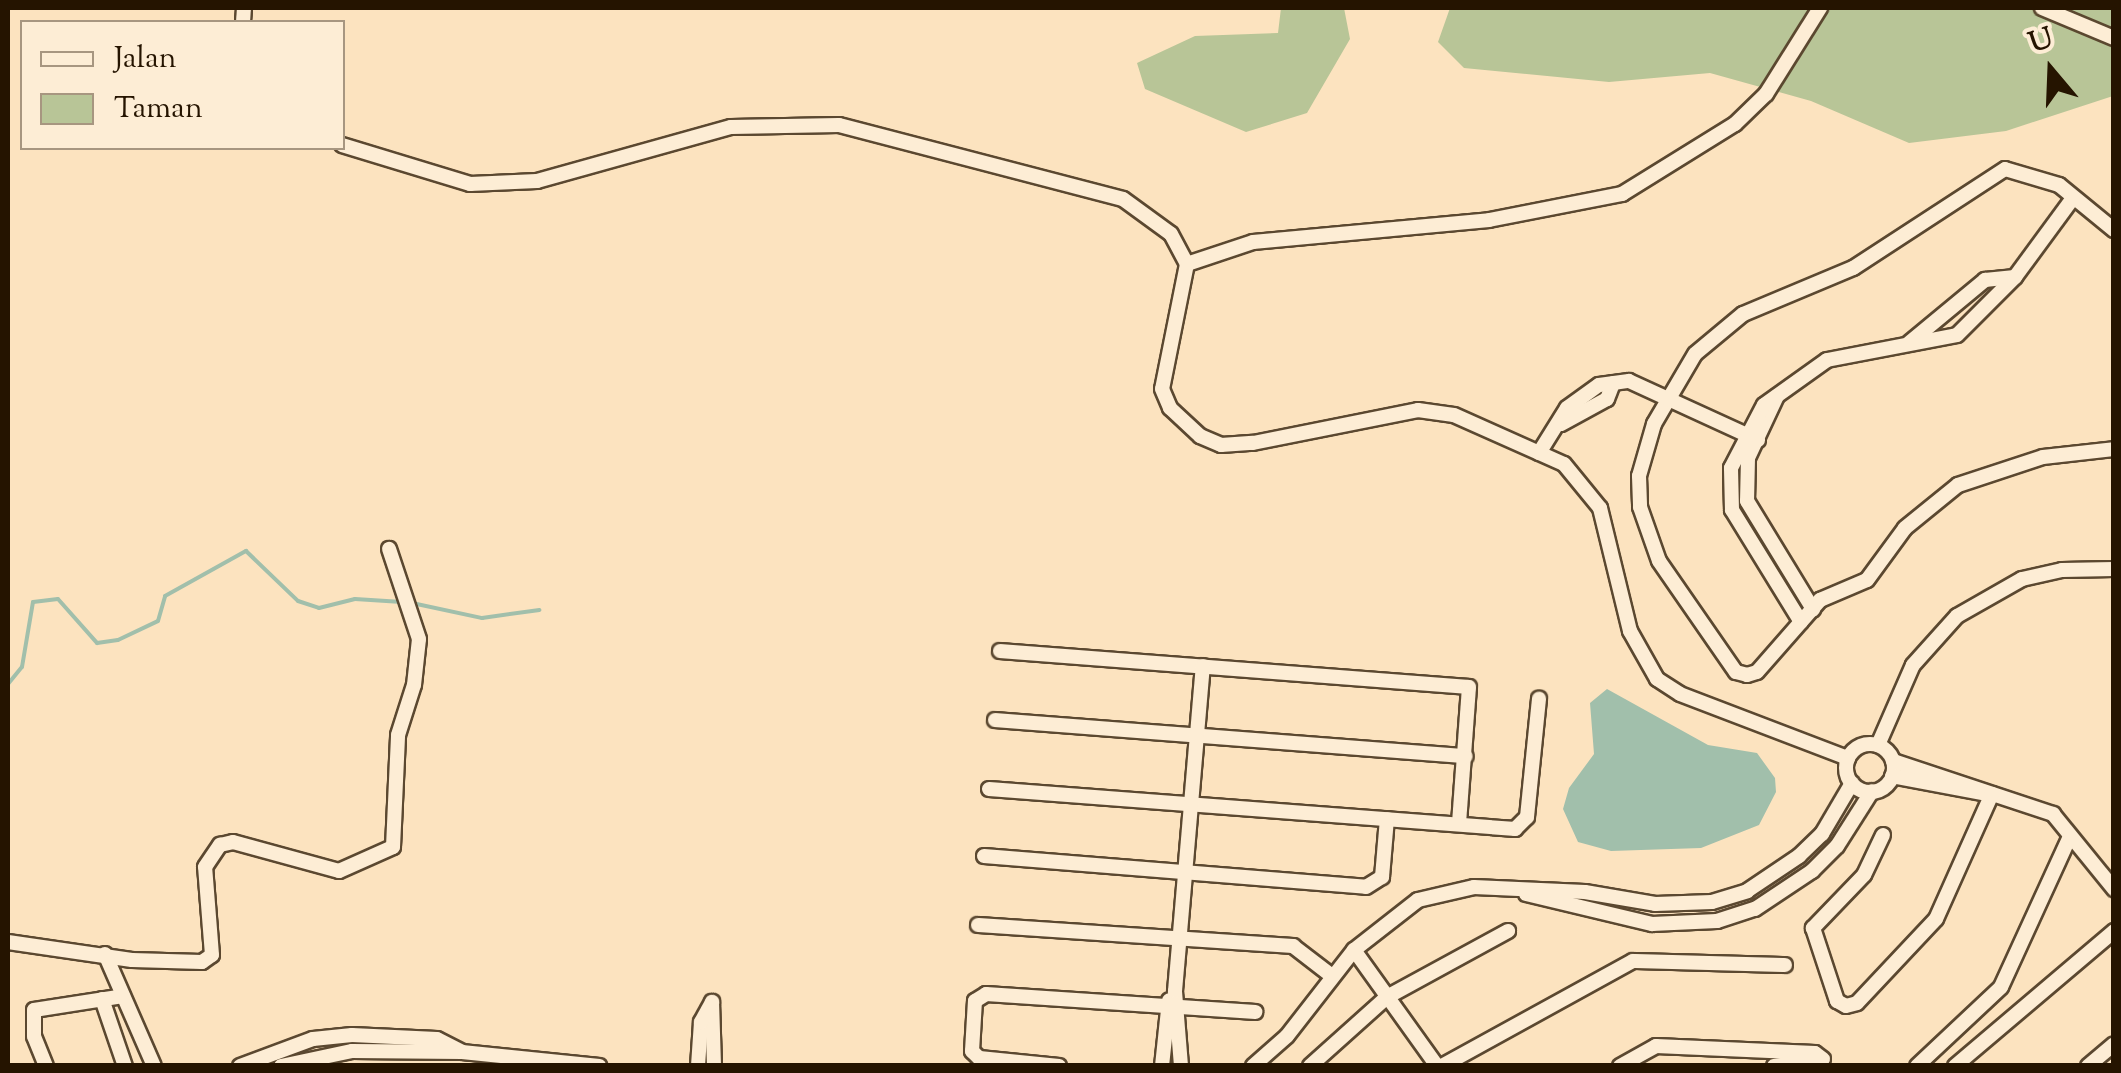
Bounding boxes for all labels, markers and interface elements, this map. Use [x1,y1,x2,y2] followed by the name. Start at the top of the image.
[2024,19,2059,64] text: U
[20,20,345,150] legend
[2001,20,2101,120] north arrow
[114,38,176,81] text: Jalan
[114,88,203,131] text: Taman

